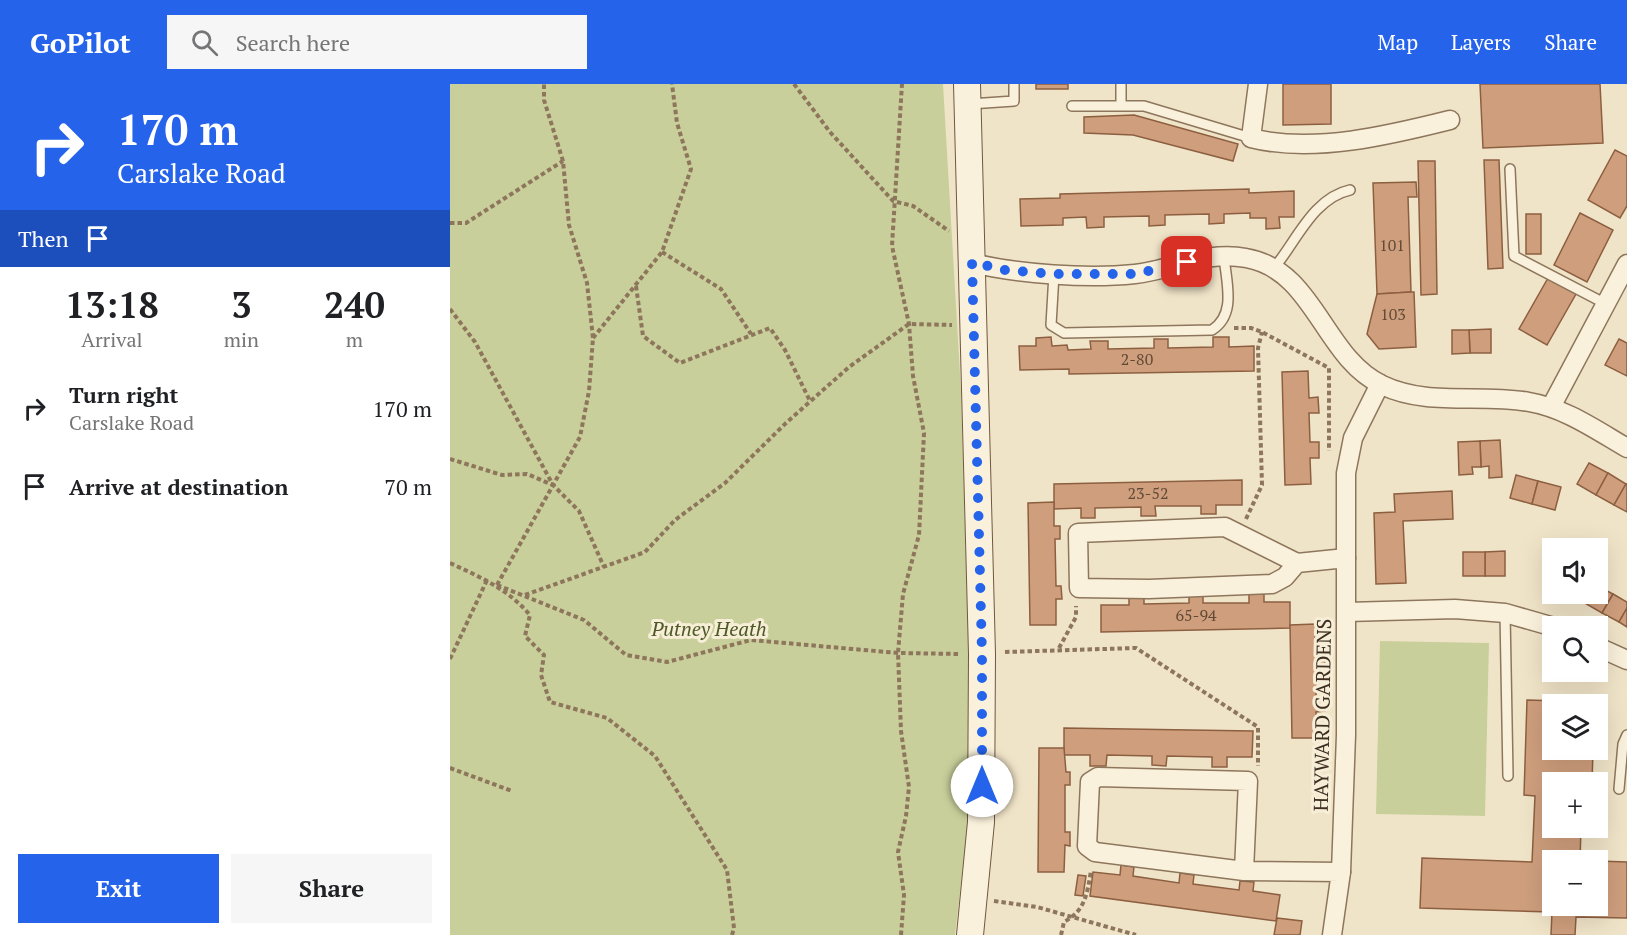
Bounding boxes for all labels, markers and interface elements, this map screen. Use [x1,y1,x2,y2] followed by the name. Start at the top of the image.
[167,15,587,69] search box
[30,24,131,61] text: GoPilot
[188,26,221,59] icon: search
[236,28,350,57] text: Search here
[1377,28,1418,56] text: Map
[1451,28,1511,56] text: Layers
[1544,28,1597,56] text: Share
[117,101,238,157] text: 170 m
[18,108,96,186] icon: right
[117,155,286,191] text: Carslake Road
[81,222,114,255] icon: arrive
[18,224,69,253] text: Then
[1379,234,1405,256] house number: 101
[1161,236,1212,287] pin
[1170,245,1203,278] icon: arrive
[65,281,159,328] text: 13:18
[231,281,252,328] text: 3
[324,281,385,328] text: 240
[1380,303,1406,325] house number: 103
[81,326,143,353] text: Arrival
[224,326,259,353] text: min
[346,326,363,353] text: m
[1121,348,1153,370] house number: 2-80
[69,380,178,409] text: Turn right
[18,392,51,425] icon: right
[372,394,432,423] text: 170 m
[69,409,194,436] text: Carslake Road
[18,470,51,503] icon: arrive
[69,472,288,501] text: Arrive at destination
[384,472,432,501] text: 70 m
[1128,482,1168,504] house number: 23-52
[1542,538,1608,916] map controls
[1542,538,1608,604] button: sound
[1176,604,1217,626] house number: 65-94
[650,615,767,642] park label: Putney Heath
[1542,616,1608,682] button: search
[1307,618,1337,812] street label: HAYWARD GARDENS
[1542,694,1608,760] button: layers
[950,754,1014,818] position arrow
[1542,772,1608,838] button: +
[1542,850,1608,916] button: −
[18,854,219,923] button: Exit
[231,854,432,923] button: Share

